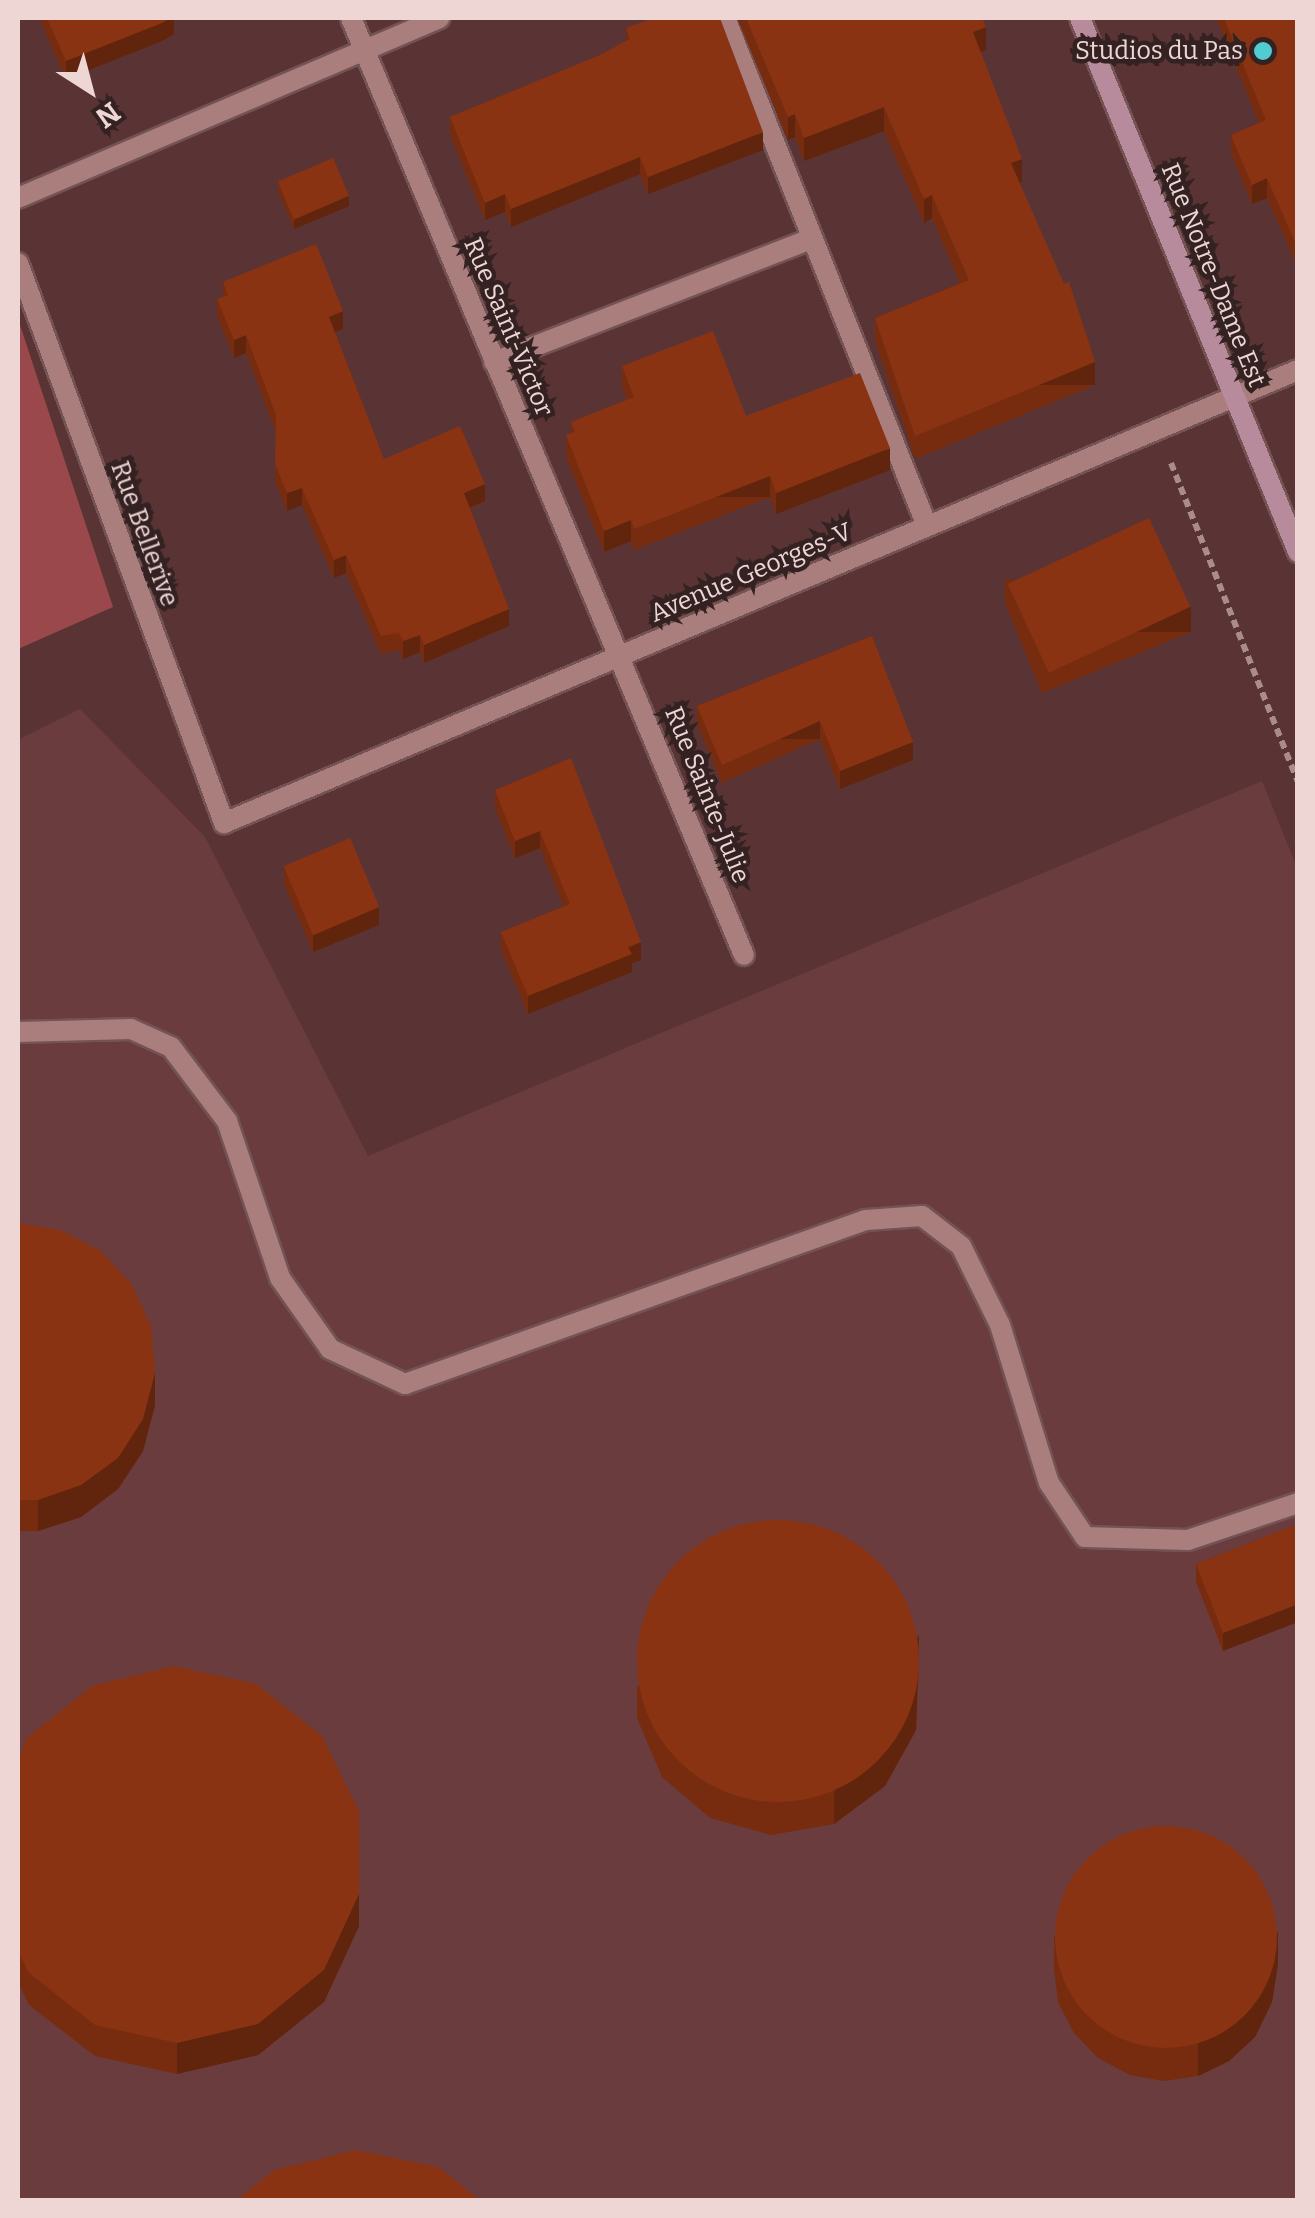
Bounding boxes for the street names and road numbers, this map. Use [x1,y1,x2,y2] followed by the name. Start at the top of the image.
[1154,159,1272,391] street label: Rue Notre-Dame Est
[457,233,559,421] street label: Rue Saint-Victor
[104,458,184,610] street label: Rue Bellerive
[646,517,856,629] street label: Avenue Georges-V
[658,703,756,887] street label: Rue Sainte-Julie

